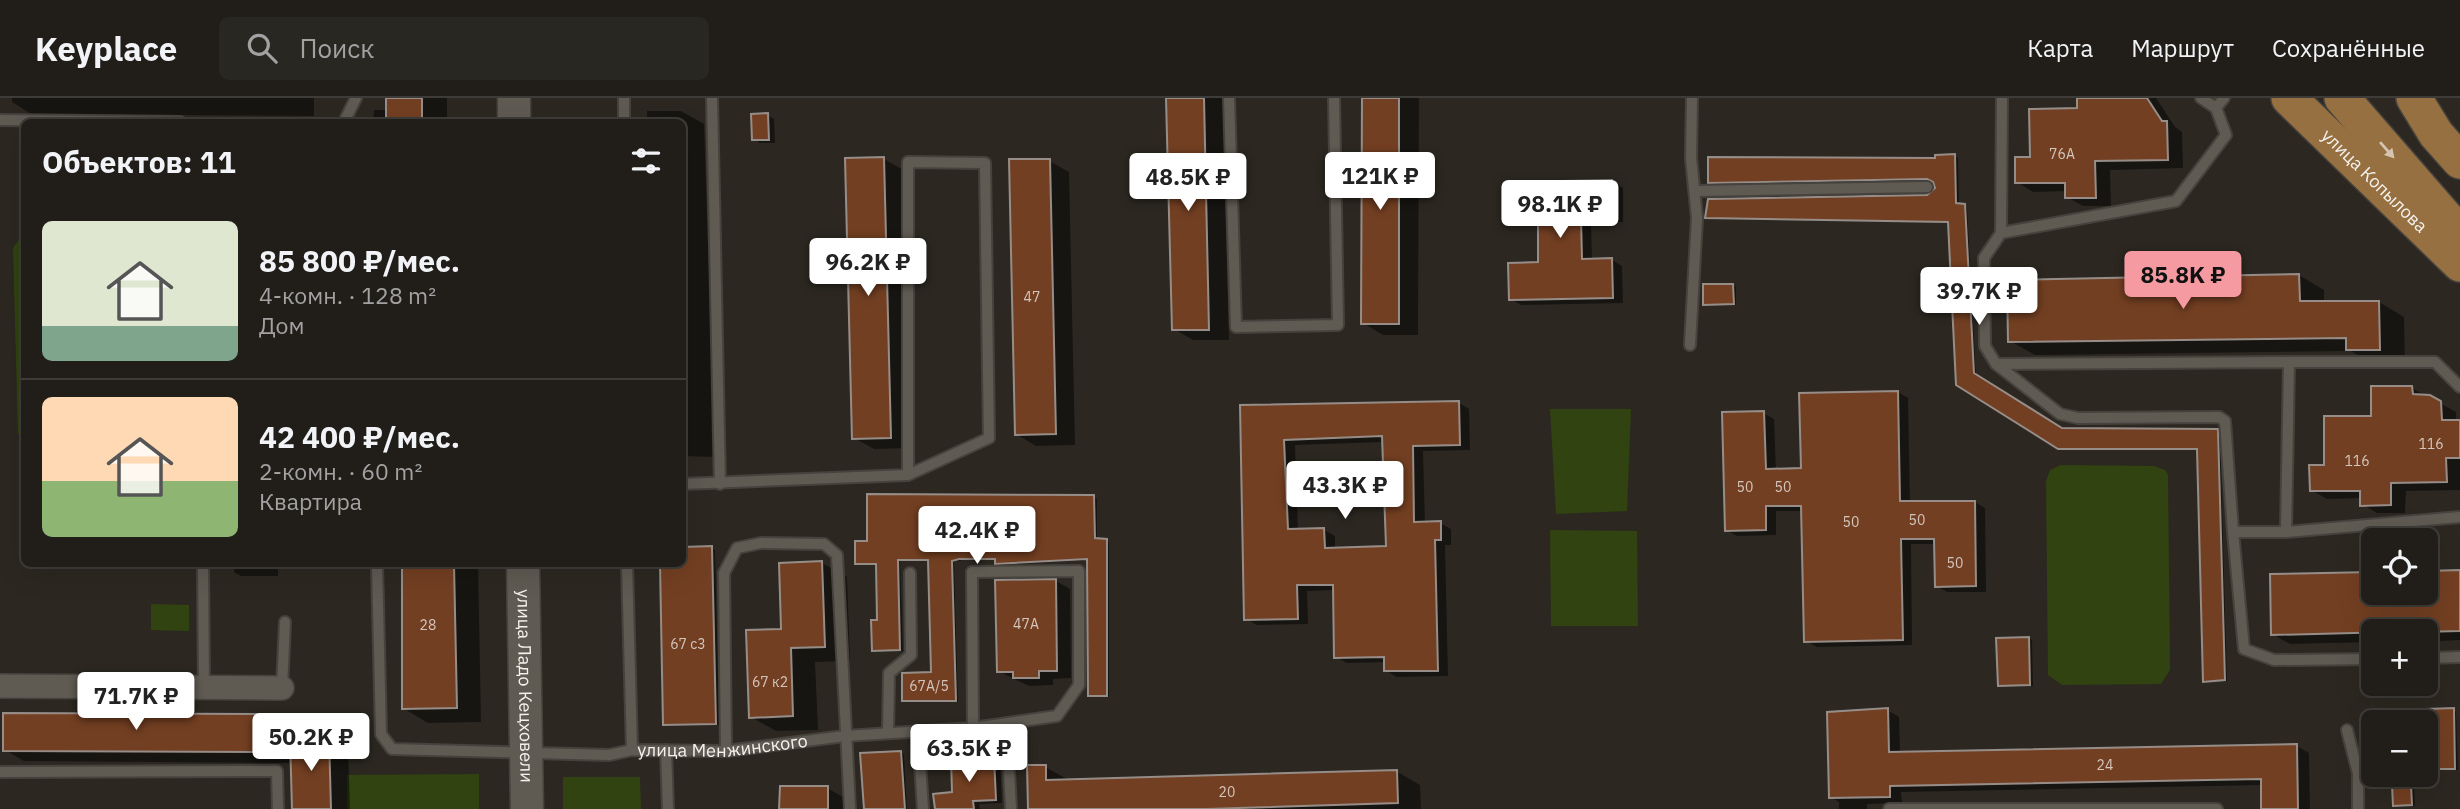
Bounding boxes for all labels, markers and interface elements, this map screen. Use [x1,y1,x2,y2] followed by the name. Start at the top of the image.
[219,17,709,80] search box
[35,27,177,70] text: Keyplace
[243,29,281,67] icon: search
[299,31,375,65] text: Поиск
[2027,32,2093,64] text: Карта
[2131,32,2234,64] text: Маршрут
[2272,32,2425,64] text: Сохранённые
[2317,124,2433,237] street label: улица Копылова
[2379,141,2394,158] one-way arrow
[42,142,236,181] text: Объектов: 11
[627,142,665,180] icon: filters
[2049,145,2075,163] house number: 76А
[1323,152,1437,212] pin: 121K ₽
[1123,153,1253,213] pin: 48.5K ₽
[1341,160,1419,190] text: 121K ₽
[1145,161,1231,191] text: 48.5K ₽
[1495,180,1625,240] pin: 98.1K ₽
[1517,188,1603,218] text: 98.1K ₽
[803,238,933,298] pin: 96.2K ₽
[259,241,460,280] text: 85 800 ₽/мес.
[825,246,911,276] text: 96.2K ₽
[98,249,182,333] icon: home
[2118,252,2248,311] pin: 85.8K ₽
[2140,259,2226,289] text: 85.8K ₽
[1914,268,2044,327] pin: 39.7K ₽
[1936,275,2022,305] text: 39.7K ₽
[259,280,436,310] text: 4-комн. · 128 m²
[1024,288,1040,306] house number: 47
[259,310,304,340] text: Дом
[259,417,460,456] text: 42 400 ₽/мес.
[98,425,182,509] icon: home
[2418,435,2444,453] house number: 116
[2344,452,2370,470] house number: 116
[259,456,422,486] text: 2-комн. · 60 m²
[1280,462,1410,521] pin: 43.3K ₽
[1302,469,1388,499] text: 43.3K ₽
[1737,478,1753,496] house number: 50
[1775,478,1791,496] house number: 50
[259,486,362,516] text: Квартира
[912,506,1042,566] pin: 42.4K ₽
[1909,511,1925,529] house number: 50
[1843,513,1859,531] house number: 50
[934,514,1020,544] text: 42.4K ₽
[2361,528,2438,787] map controls
[2361,528,2438,605] button: locate
[1947,554,1963,572] house number: 50
[512,589,539,783] street label: улица Ладо Кецховели
[1013,615,1039,633] house number: 47А
[420,616,436,634] house number: 28
[2361,619,2438,696] button: +
[670,635,706,653] house number: 67 с3
[71,672,201,732] pin: 71.7K ₽
[752,673,788,691] house number: 67 к2
[909,677,949,695] house number: 67А/5
[93,680,179,710] text: 71.7K ₽
[2361,710,2438,787] button: −
[246,714,376,773] pin: 50.2K ₽
[268,721,354,751] text: 50.2K ₽
[904,724,1034,784] pin: 63.5K ₽
[637,729,809,762] street label: улица Менжинского
[926,732,1012,762] text: 63.5K ₽
[2097,756,2113,774] house number: 24
[1219,783,1235,801] house number: 20

